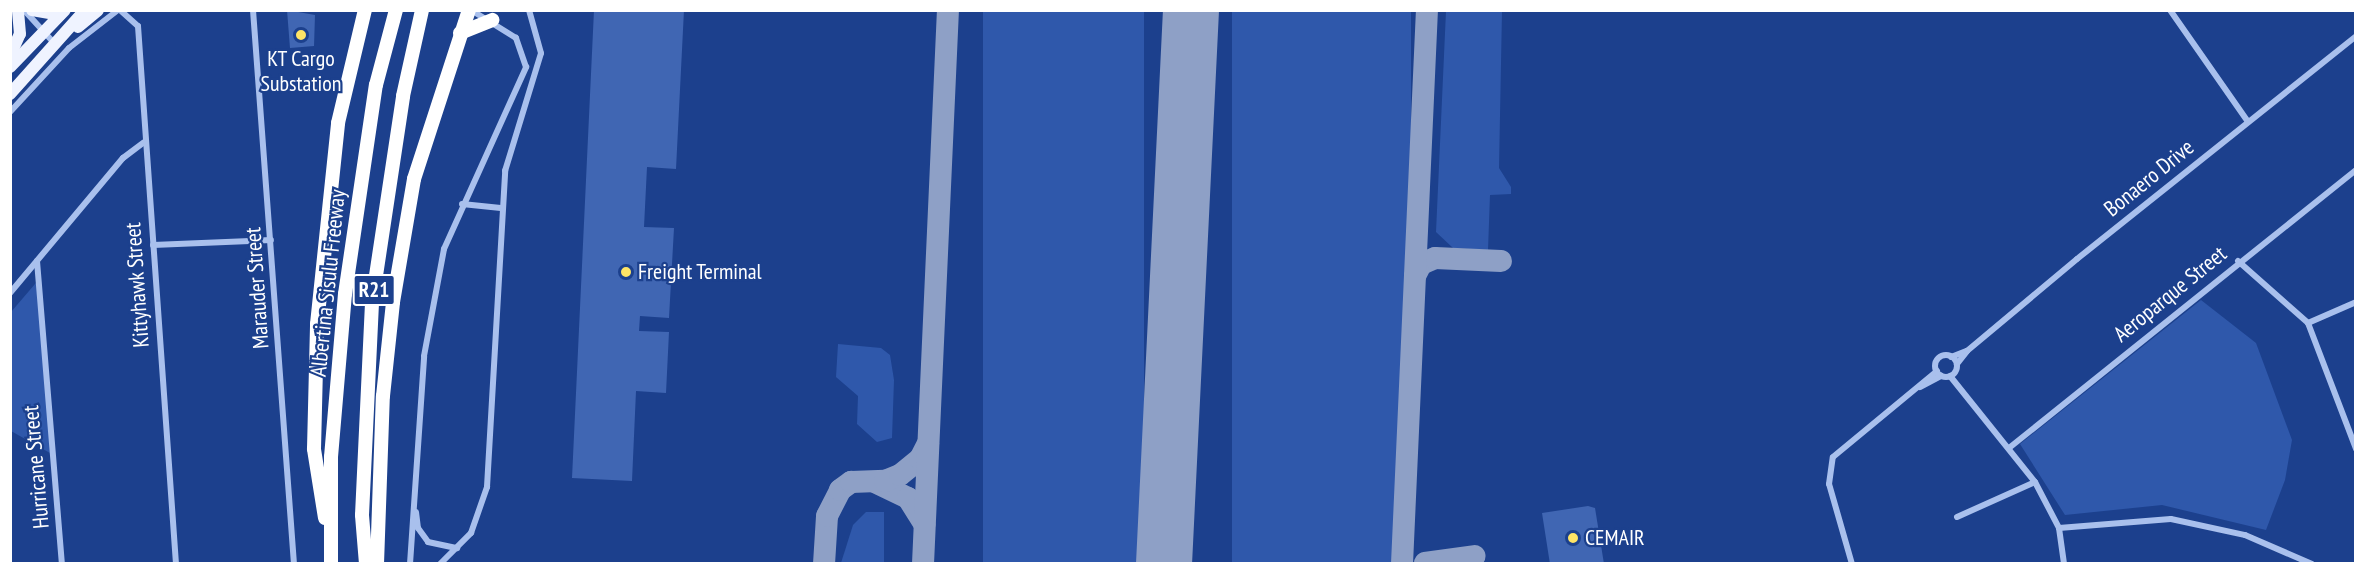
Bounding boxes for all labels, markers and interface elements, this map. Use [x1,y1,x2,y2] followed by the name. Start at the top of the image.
[294,28,308,42] marker: KT Cargo Substation
[261,45,341,96] place label: KT Cargo Substation
[2099,134,2199,222] street label: Bonaero Drive
[305,188,351,378] street label: Albertina Sisulu Freeway
[119,221,155,349] street label: Kittyhawk Street
[240,226,274,350] street label: Marauder Street
[2108,240,2232,348] street label: Aeroparque Street
[638,259,762,285] place label: Freight Terminal
[619,265,633,279] marker: Freight Terminal
[352,272,397,308] road number: R21
[17,404,55,530] street label: Hurricane Street
[1585,525,1645,551] place label: CEMAIR
[1566,531,1580,545] marker: CEMAIR

